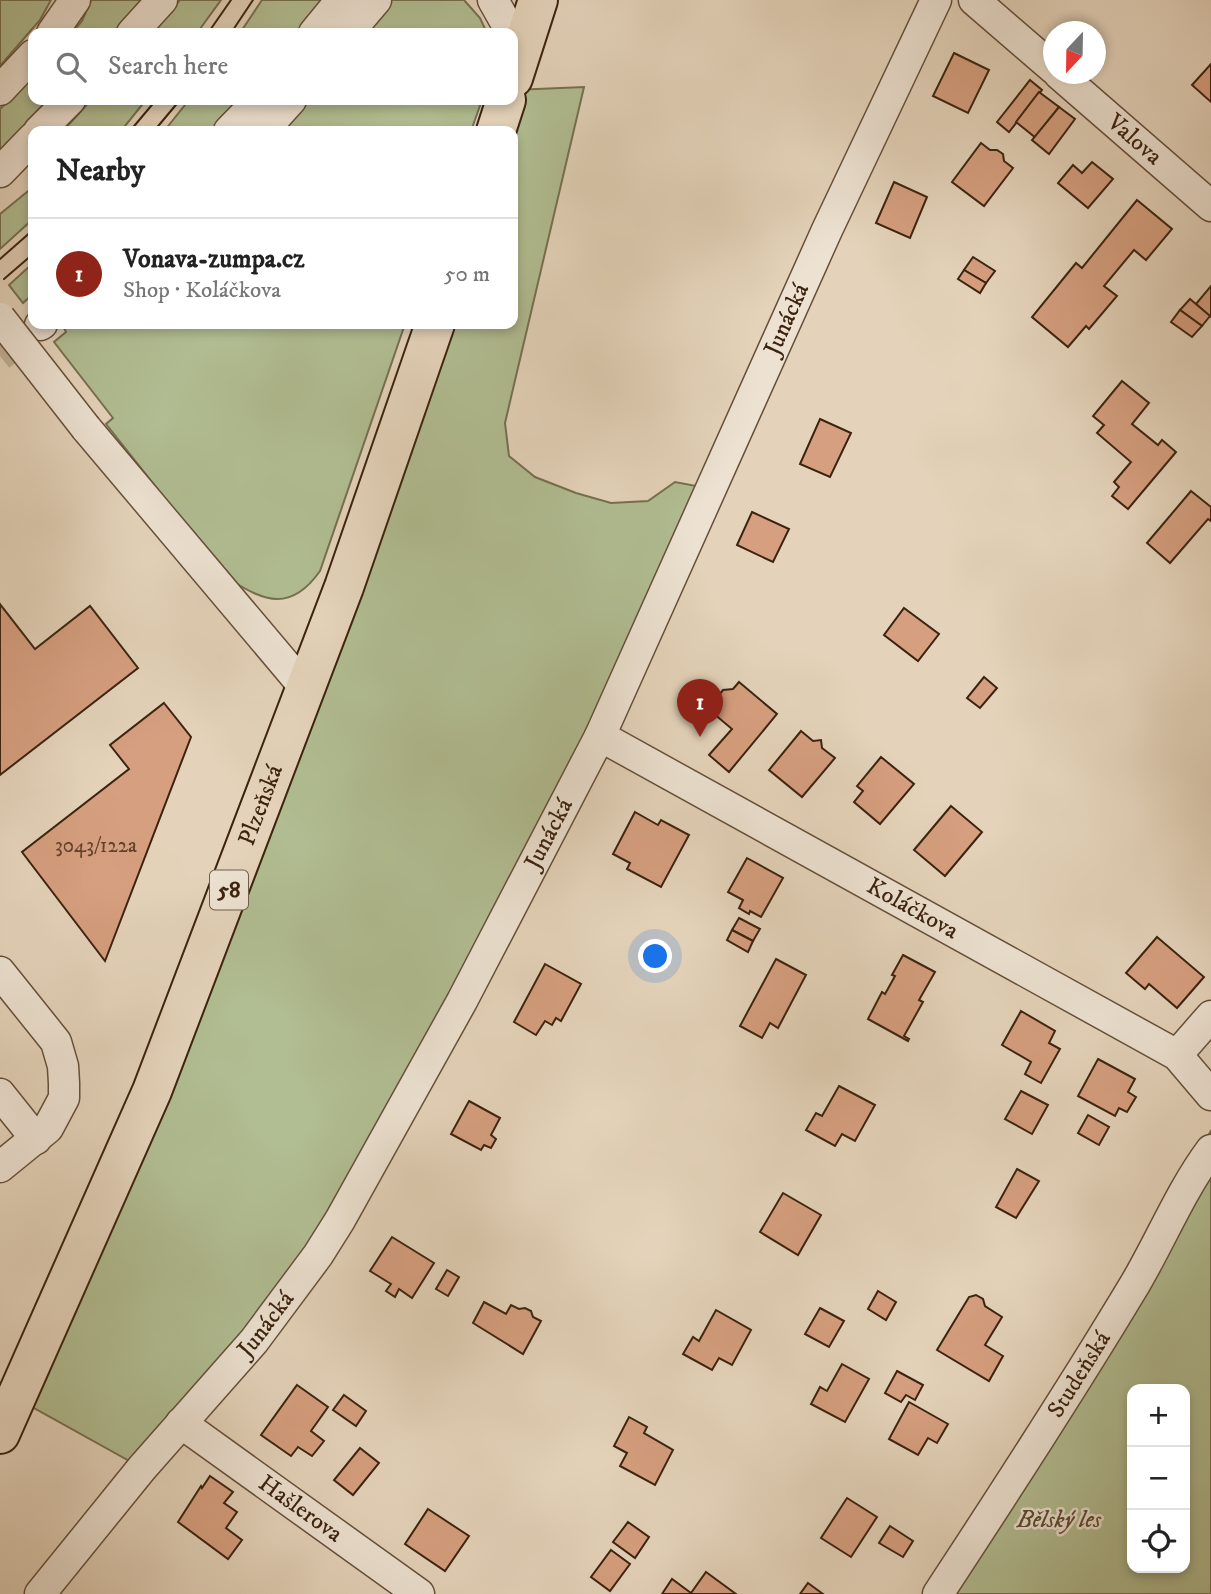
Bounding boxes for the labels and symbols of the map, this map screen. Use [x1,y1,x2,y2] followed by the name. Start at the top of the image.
[1043,21,1106,84] north arrow
[1100,107,1169,172] street label: Valova
[757,278,816,362] street label: Junácká
[677,679,723,737] pin: 1
[232,760,290,850] street label: Plzeňská
[517,793,580,876] street label: Junácká
[55,833,137,859] house number: 3043/122a
[210,870,248,909] road number: 58
[861,871,964,946] street label: Koláčkova
[638,939,672,973] your location
[230,1284,301,1365] street label: Junácká
[1041,1325,1118,1423] street label: Studeňská
[252,1468,349,1550] street label: Hašlerova
[1016,1505,1102,1535] park label: Bělský les

